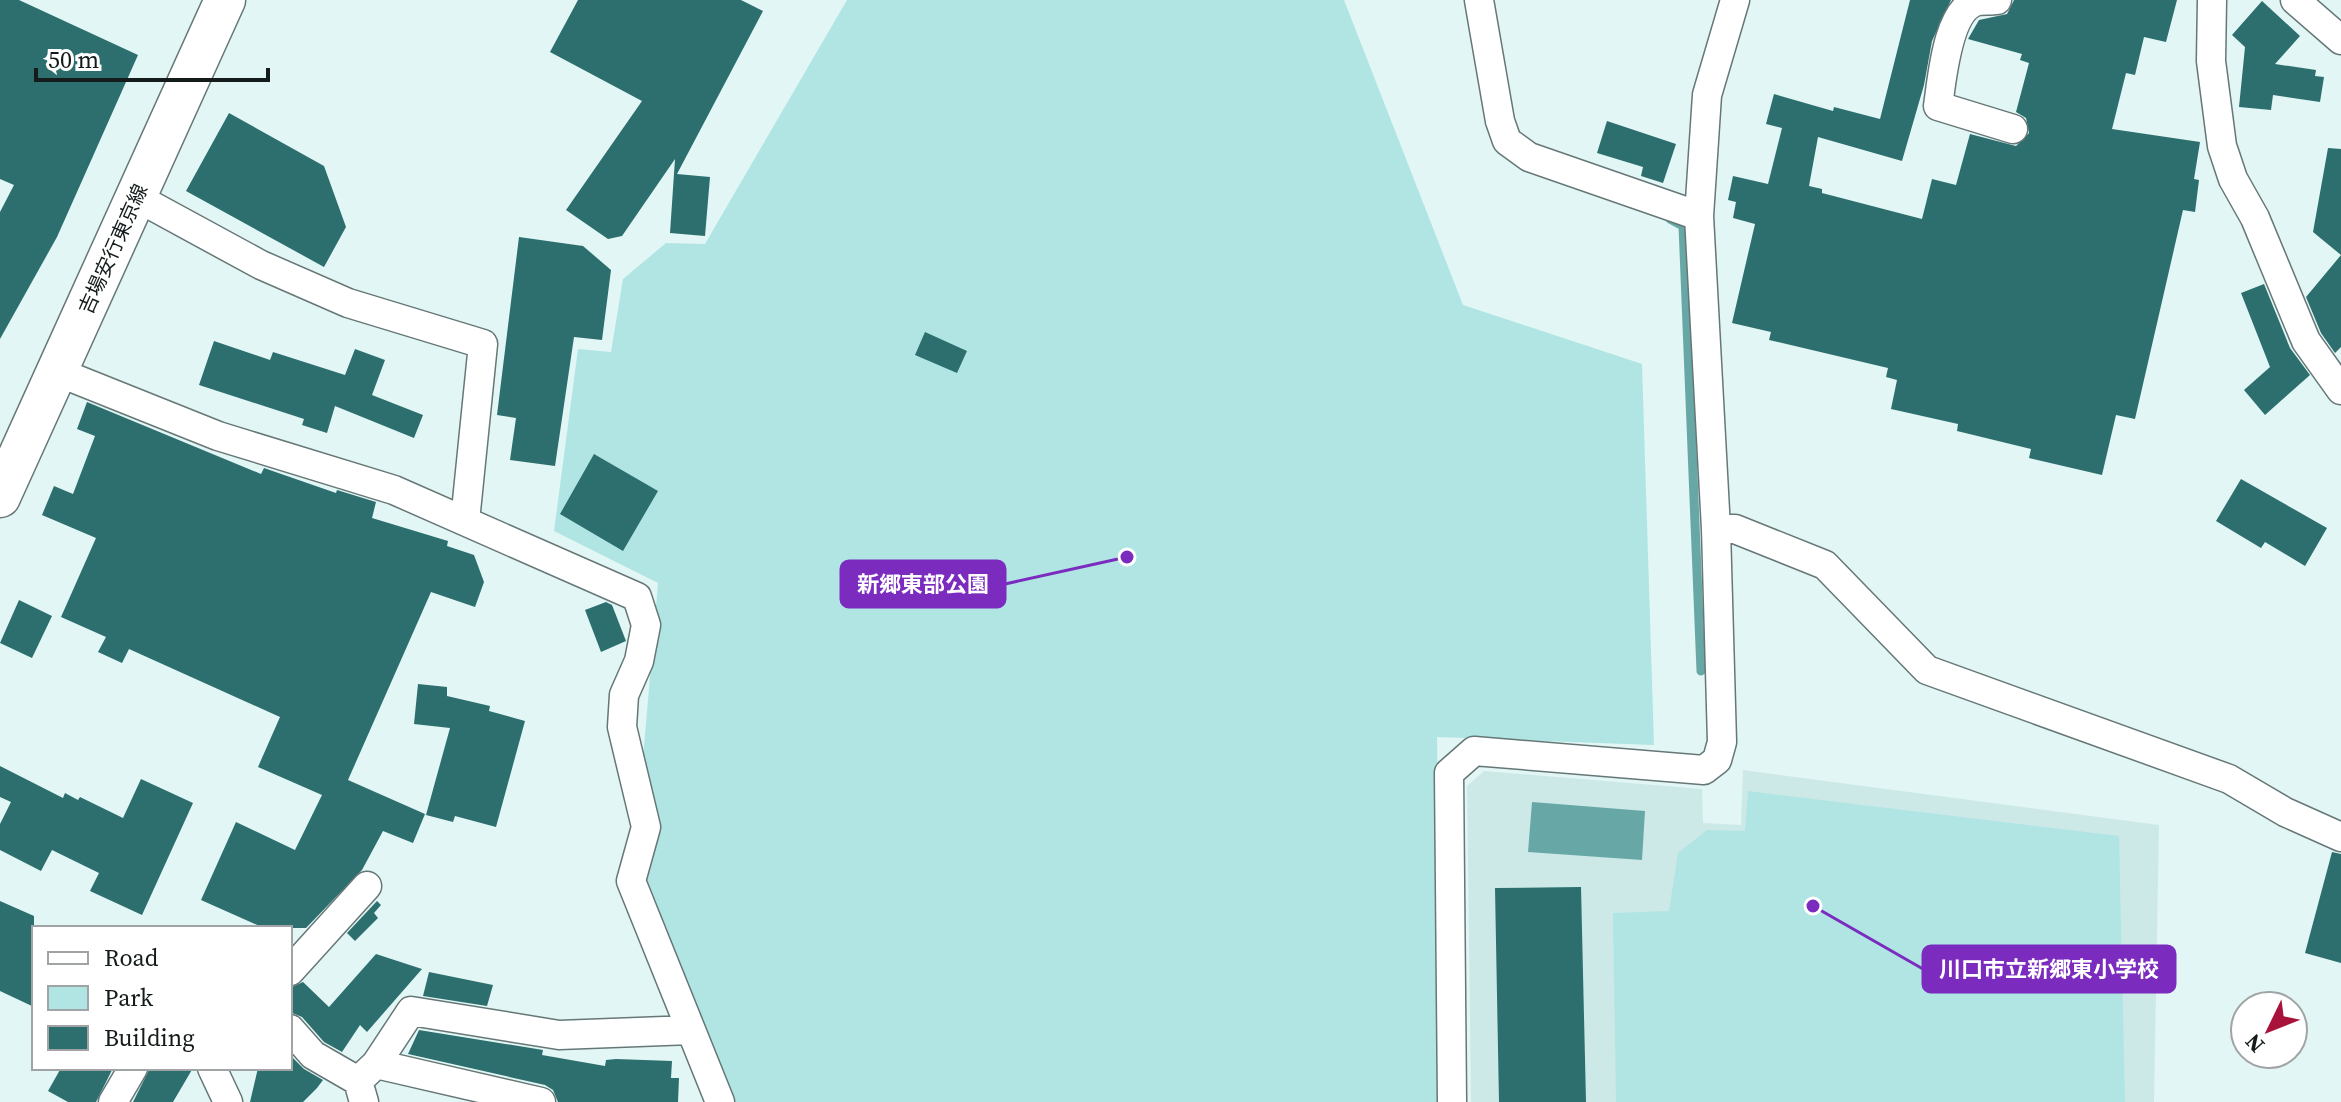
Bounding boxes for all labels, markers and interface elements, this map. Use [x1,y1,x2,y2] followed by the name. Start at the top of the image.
[36,32,268,82] scale bar
[48,43,99,76] text: 50 m
[72,179,154,319] street label: 吉場安行東京線
[841,561,1005,607] callout: 新郷東部公園
[857,569,989,599] text: 新郷東部公園
[32,926,292,1070] legend
[104,941,159,974] text: Road
[1923,946,2175,992] callout: 川口市立新郷東小学校
[1939,954,2159,984] text: 川口市立新郷東小学校
[104,981,154,1014] text: Park
[2229,990,2309,1070] north arrow
[104,1021,195,1054] text: Building
[2238,1028,2271,1060] text: N

